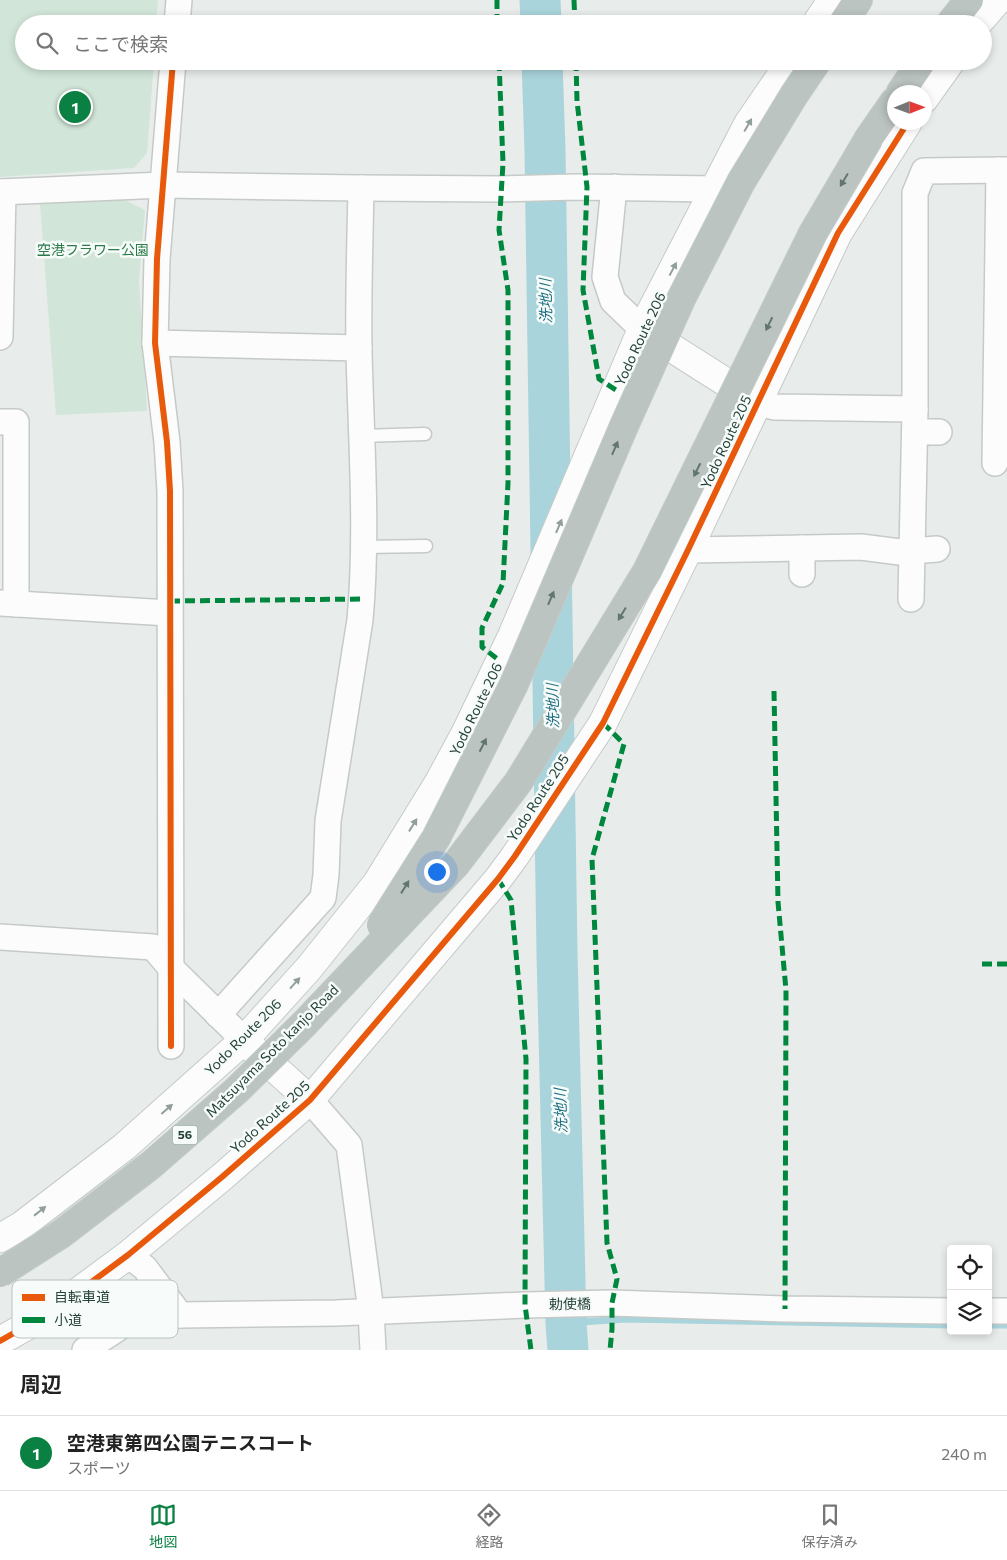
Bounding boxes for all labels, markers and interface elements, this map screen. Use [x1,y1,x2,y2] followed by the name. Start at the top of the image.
[15,15,992,70] search box
[33,29,61,57] icon: search
[73,32,168,55] text: ここで検索
[887,85,932,130] north arrow
[59,88,91,126] pin: 1
[744,118,752,133] one-way arrow
[840,174,849,187] one-way arrow
[37,241,149,258] park label: 空港フラワー公園
[669,262,677,276] one-way arrow
[536,276,554,324] water label: 洗地川
[610,289,669,388] street label: Yodo Route 206
[764,317,772,331] one-way arrow
[696,392,755,491] street label: Yodo Route 205
[611,440,619,455] one-way arrow
[693,463,701,477] one-way arrow
[555,519,563,534] one-way arrow
[548,591,556,605] one-way arrow
[617,607,627,620] one-way arrow
[446,659,505,758] street label: Yodo Route 206
[543,681,561,729] water label: 洗地川
[479,738,487,752] one-way arrow
[503,751,572,845] street label: Yodo Route 205
[408,819,418,832] one-way arrow
[424,859,450,885] your location
[400,881,410,894] one-way arrow
[289,977,301,989] one-way arrow
[202,981,341,1120] street label: Matsuyama Soto kanjo Road
[201,995,285,1079] street label: Yodo Route 206
[226,1077,313,1157] street label: Yodo Route 205
[550,1086,570,1134] water label: 洗地川
[160,1103,172,1115] one-way arrow
[172,1126,198,1144] road number: 56
[33,1206,47,1216] one-way arrow
[947,1245,992,1335] map controls
[947,1245,992,1290] button: locate
[12,1280,178,1338] legend
[54,1288,110,1305] text: 自転車道
[947,1290,992,1335] button: layers
[549,1295,591,1312] street label: 勅使橋
[54,1311,82,1328] text: 小道
[20,1371,62,1396] text: 周辺
[67,1431,314,1454] text: 空港東第四公園テニスコート
[32,1444,40,1463] text: 1
[941,1444,987,1463] text: 240 m
[67,1458,131,1477] text: スポーツ
[149,1501,177,1551] tab: 地図
[475,1501,503,1551] tab: 経路
[802,1501,858,1551] tab: 保存済み

